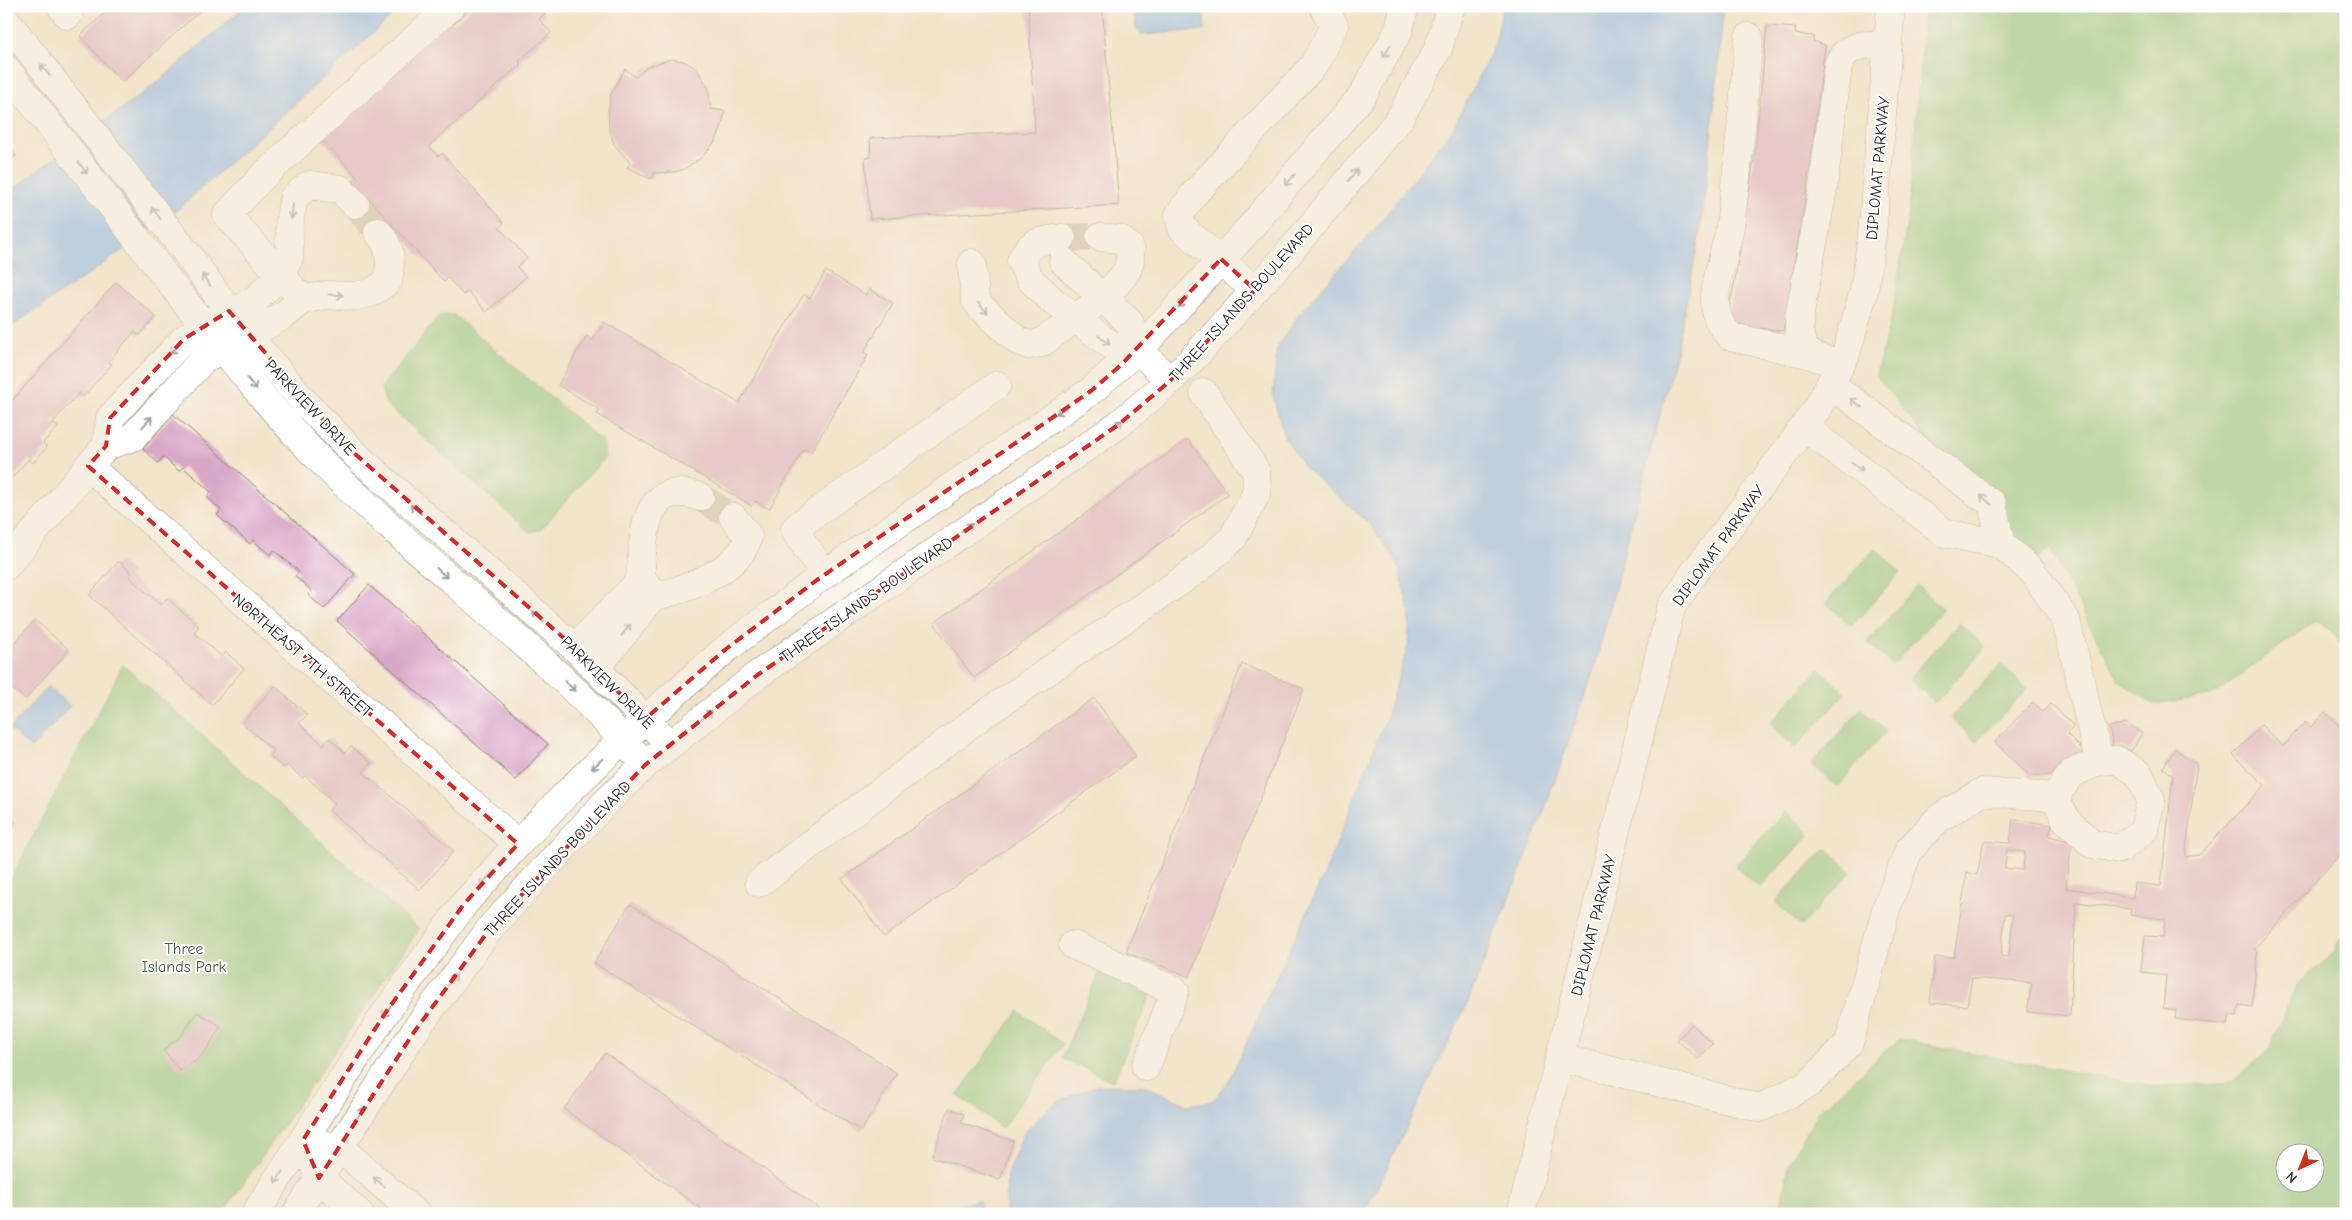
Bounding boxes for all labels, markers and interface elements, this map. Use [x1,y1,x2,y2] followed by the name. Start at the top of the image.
[1382,43,1391,58] one-way arrow
[40,64,51,77] one-way arrow
[1863,95,1893,241] street label: DIPLOMAT PARKWAY
[77,161,88,174] one-way arrow
[1347,169,1358,182] one-way arrow
[1284,174,1296,187] one-way arrow
[286,204,296,220] one-way arrow
[151,207,162,220] one-way arrow
[1166,220,1318,385] street label: THREE ISLANDS BOULEVARD
[201,273,211,287] one-way arrow
[328,291,344,300] one-way arrow
[1177,296,1188,309] one-way arrow
[978,302,989,315] one-way arrow
[1097,335,1111,345] one-way arrow
[169,342,181,355] one-way arrow
[261,356,359,459] street label: PARKVIEW DRIVE
[246,377,257,390] one-way arrow
[1849,398,1863,408] one-way arrow
[1055,405,1069,415] one-way arrow
[141,415,152,428] one-way arrow
[1110,420,1123,431] one-way arrow
[1850,462,1864,472] one-way arrow
[1669,481,1769,609] street label: DIPLOMAT PARKWAY
[1980,494,1993,505] one-way arrow
[410,503,423,514] one-way arrow
[960,523,974,533] one-way arrow
[777,533,956,666] street label: THREE ISLANDS BOULEVARD
[435,567,448,578] one-way arrow
[229,590,376,722] street label: NORTHEAST 7TH STREET
[532,610,545,622] one-way arrow
[621,624,632,637] one-way arrow
[557,633,658,733] street label: PARKVIEW DRIVE
[563,681,576,692] one-way arrow
[700,709,713,720] one-way arrow
[591,758,603,770] one-way arrow
[481,777,635,940] street label: THREE ISLANDS BOULEVARD
[1568,852,1620,998] street label: DIPLOMAT PARKWAY
[479,875,491,888] one-way arrow
[142,940,227,976] park label: Three Islands Park
[447,973,457,987] one-way arrow
[382,1004,392,1018] one-way arrow
[355,1107,366,1121] one-way arrow
[2274,1142,2324,1192] north arrow
[2282,1168,2301,1186] text: N
[274,1169,284,1183] one-way arrow
[372,1176,385,1188] one-way arrow

